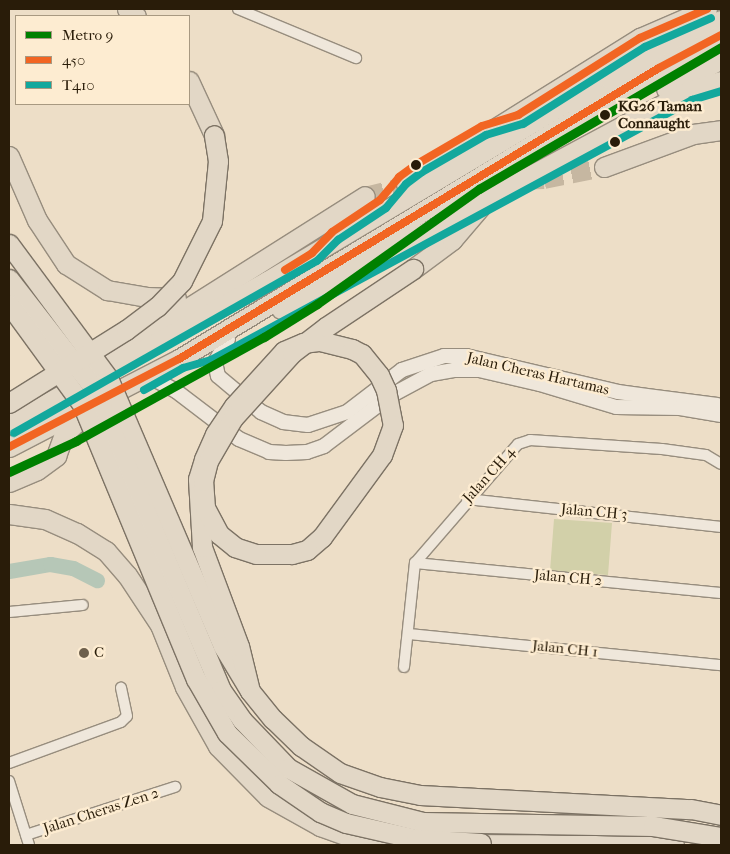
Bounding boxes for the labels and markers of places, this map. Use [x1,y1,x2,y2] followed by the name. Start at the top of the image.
[618,97,702,132] place label: KG26 Taman Connaught
[596,106,614,124] marker: KG26 Taman Connaught
[610,137,620,147] unlabelled marker
[411,160,421,170] unlabelled marker
[94,644,104,662] place label: C
[78,647,90,659] marker: C

